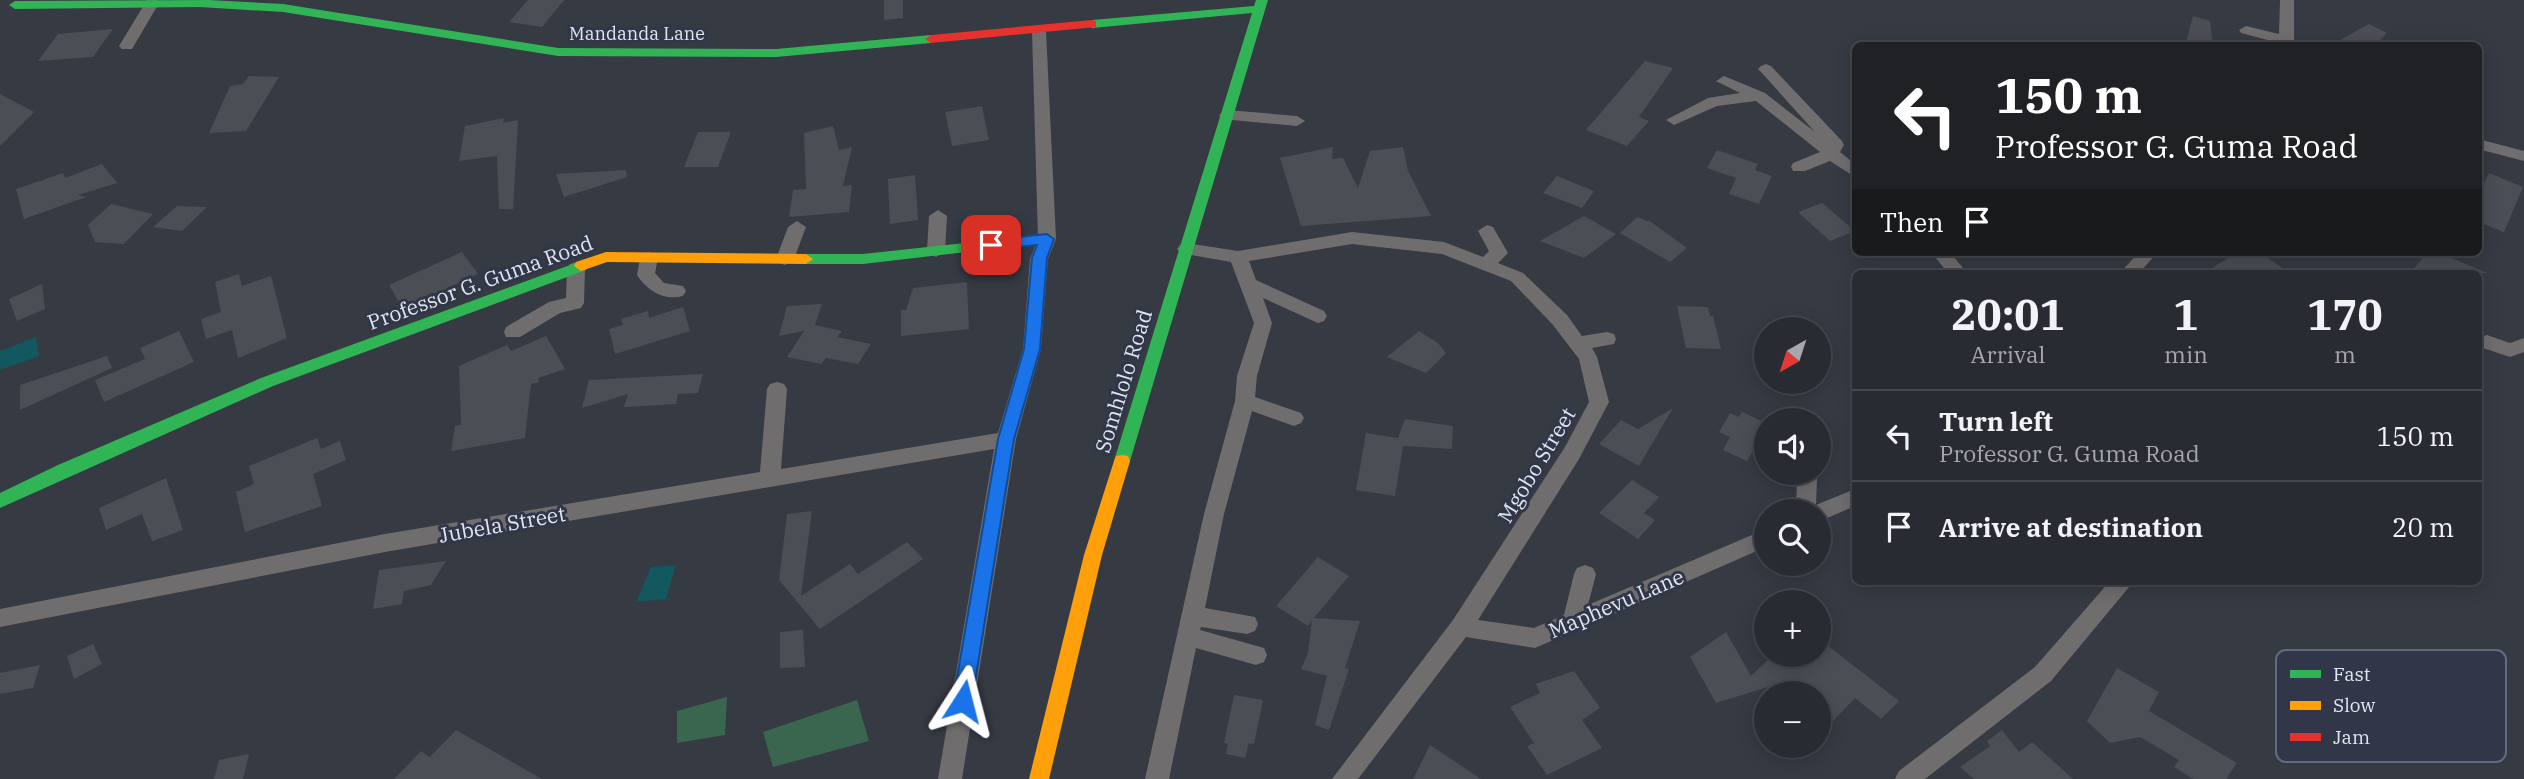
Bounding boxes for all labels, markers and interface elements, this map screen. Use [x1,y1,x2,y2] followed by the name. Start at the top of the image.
[569,22,705,45] street label: Mandanda Lane
[1995,63,2142,126] text: 150 m
[1880,70,1971,161] icon: left
[1995,125,2358,167] text: Professor G. Guma Road
[1958,203,1996,241] icon: arrive
[1880,205,1944,239] text: Then
[961,215,1021,275] pin
[972,226,1010,264] icon: arrive
[363,228,597,336] street label: Professor G. Guma Road
[1951,287,2065,342] text: 20:01
[2173,287,2199,342] text: 1
[2307,287,2383,342] text: 170
[1088,306,1158,456] street label: Somhlolo Road
[1754,317,1830,394] north arrow
[1754,317,1831,758] map controls
[1971,339,2045,369] text: Arrival
[2164,339,2208,369] text: min
[2334,339,2356,369] text: m
[1491,402,1581,528] street label: Mgobo Street
[1939,404,2053,438] text: Turn left
[1754,408,1831,485] button: sound
[1880,417,1918,455] icon: left
[2376,419,2454,453] text: 150 m
[1939,438,2200,468] text: Professor G. Guma Road
[436,499,568,549] street label: Jubela Street
[1754,499,1831,576] button: search
[1880,508,1918,546] icon: arrive
[1939,510,2203,544] text: Arrive at destination
[2392,510,2454,544] text: 20 m
[1544,562,1688,644] street label: Maphevu Lane
[1754,590,1831,667] button: +
[2276,650,2506,762] legend
[2333,662,2371,686] text: Fast
[926,664,1000,738] position arrow
[1754,681,1831,758] button: −
[2333,693,2375,717] text: Slow
[2333,725,2370,749] text: Jam

